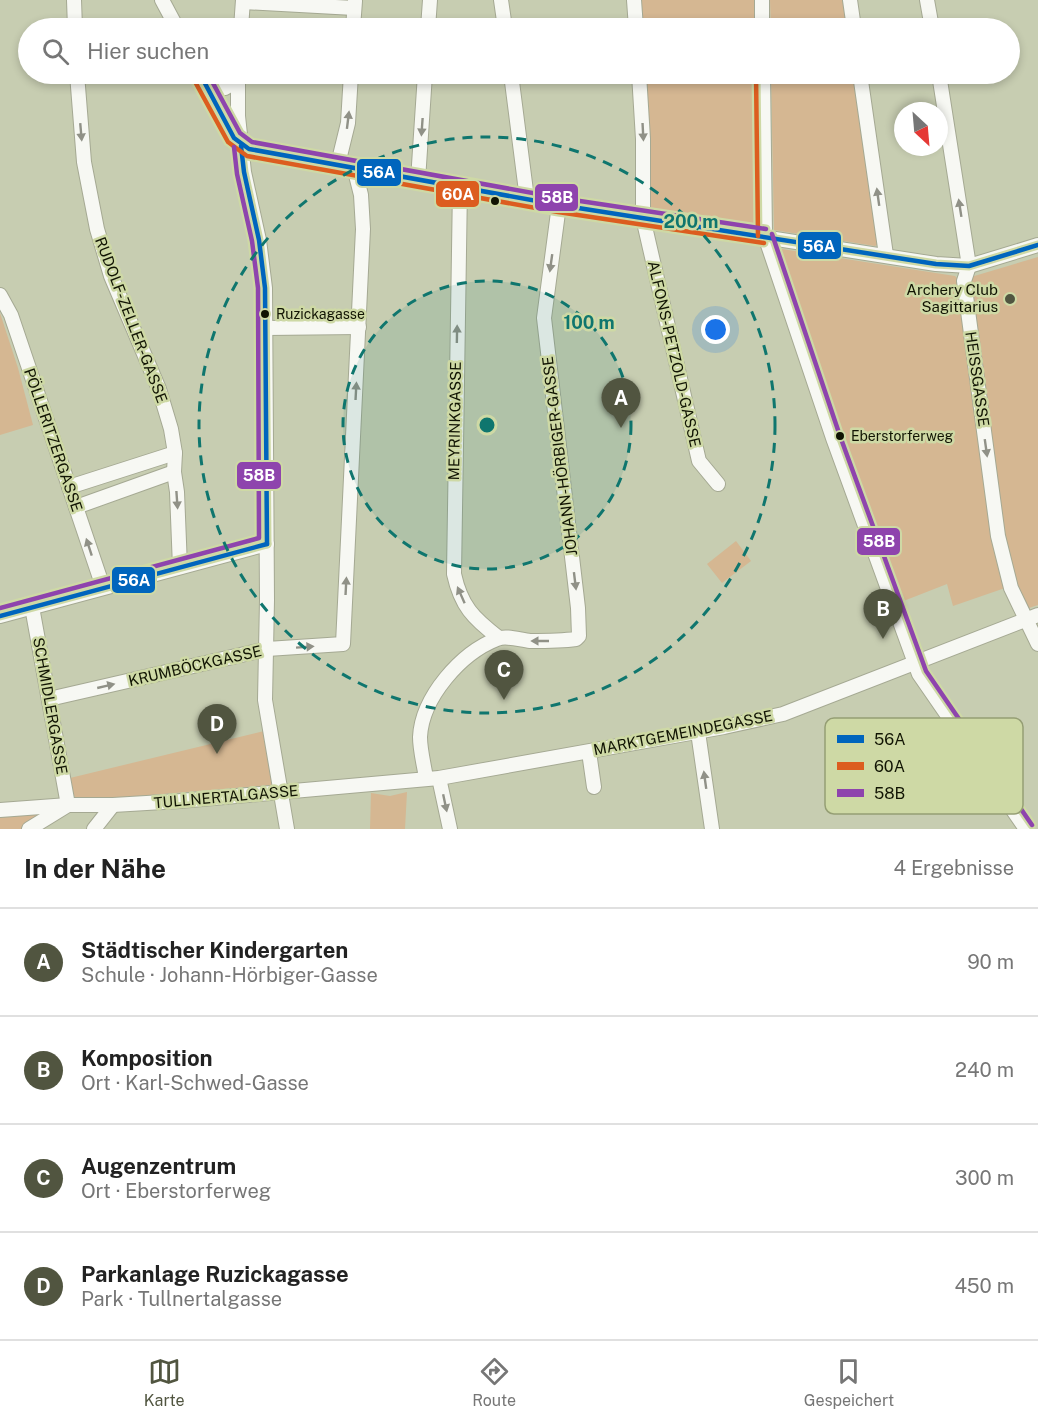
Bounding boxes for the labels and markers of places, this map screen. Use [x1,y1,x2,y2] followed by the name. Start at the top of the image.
[489,195,501,207] unlabelled marker
[906,281,998,315] place label: Archery Club Sagittarius
[1003,292,1017,306] marker: Archery Club Sagittarius
[276,306,365,322] place label: Ruzickagasse
[259,308,271,320] marker: Ruzickagasse
[602,378,640,428] pin: A
[477,415,497,435] centre of rings
[851,428,954,444] place label: Eberstorferweg
[834,430,846,442] marker: Eberstorferweg
[864,590,902,639] pin: B
[484,650,524,700] pin: C
[198,704,236,754] pin: D

